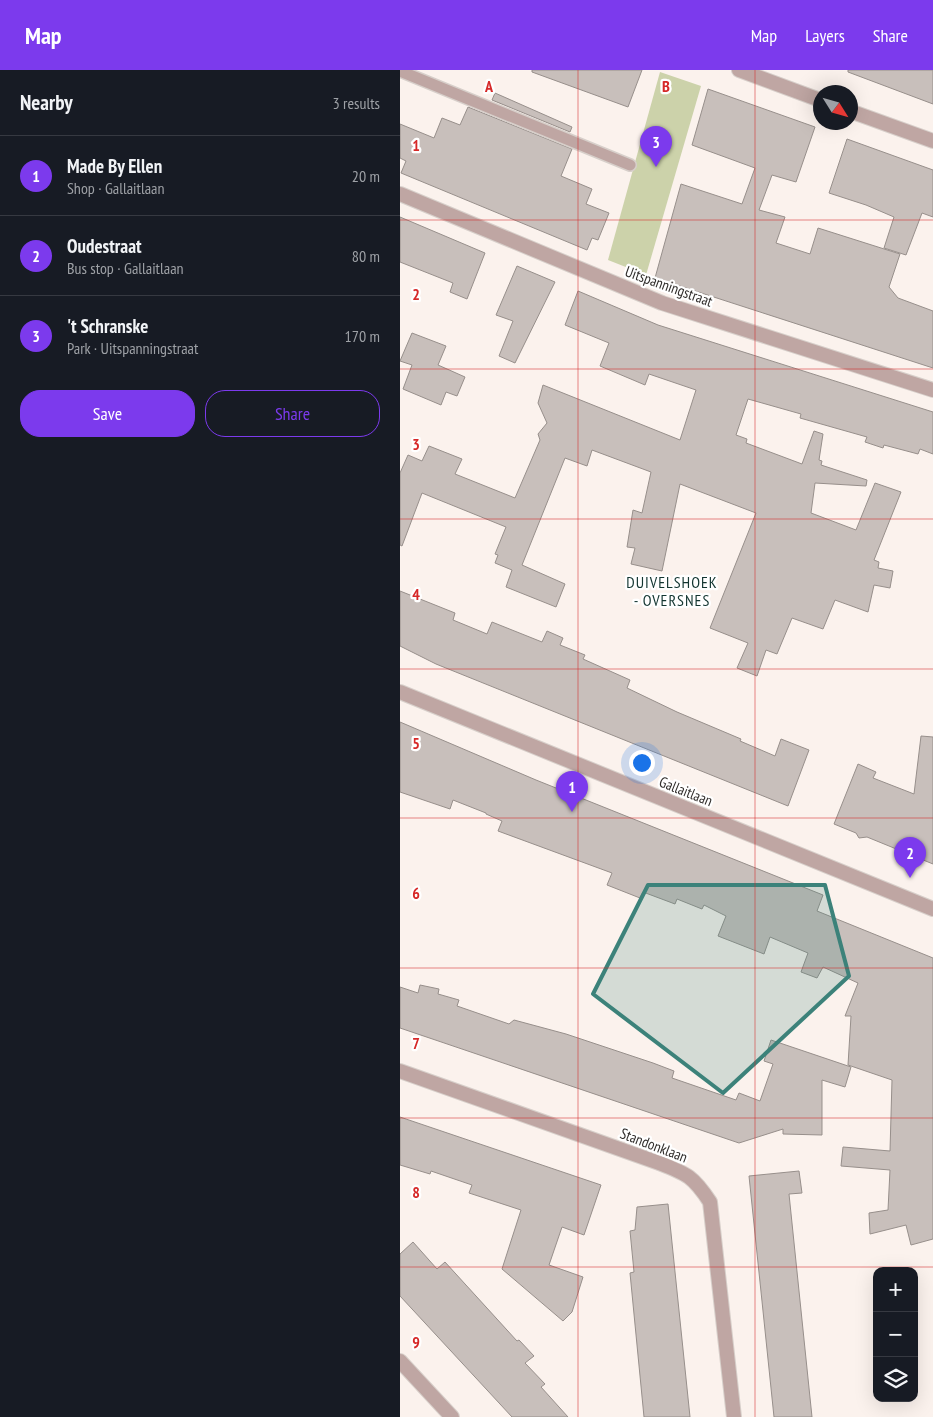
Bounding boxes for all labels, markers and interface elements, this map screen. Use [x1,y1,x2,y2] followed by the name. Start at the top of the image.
[25,20,62,51] text: Map
[751,24,777,47] text: Map
[805,24,845,47] text: Layers
[873,24,908,47] text: Share
[484,76,494,96] text: A
[662,76,670,96] text: B
[813,85,858,130] north arrow
[20,89,73,116] text: Nearby
[333,93,380,113] text: 3 results
[640,126,672,167] pin: 3
[412,135,420,155] text: 1
[67,154,162,178] text: Made By Ellen
[32,166,40,186] text: 1
[352,166,380,186] text: 20 m
[67,178,165,198] text: Shop · Gallaitlaan
[67,234,142,258] text: Oudestraat
[32,246,40,266] text: 2
[352,246,380,266] text: 80 m
[67,258,184,278] text: Bus stop · Gallaitlaan
[623,261,715,311] street label: Uitspanningstraat
[412,284,420,304] text: 2
[67,314,148,338] text: 't Schranske
[32,326,40,346] text: 3
[345,326,380,346] text: 170 m
[67,338,198,358] text: Park · Uitspanningstraat
[20,390,195,437] button: Save
[205,390,380,437] button: Share
[412,434,420,454] text: 3
[626,572,718,610] district label: DUIVELSHOEK - OVERSNES
[412,584,420,604] text: 4
[412,733,420,753] text: 5
[629,750,655,776] your location
[556,771,588,812] pin: 1
[657,772,715,810] street label: Gallaitlaan
[894,837,926,878] pin: 2
[412,883,420,903] text: 6
[412,1033,420,1053] text: 7
[618,1123,690,1167] street label: Standonklaan
[412,1182,420,1202] text: 8
[873,1267,918,1402] map controls
[873,1267,918,1312] button: +
[873,1312,918,1357] button: −
[412,1332,420,1352] text: 9
[873,1357,918,1402] button: layers

